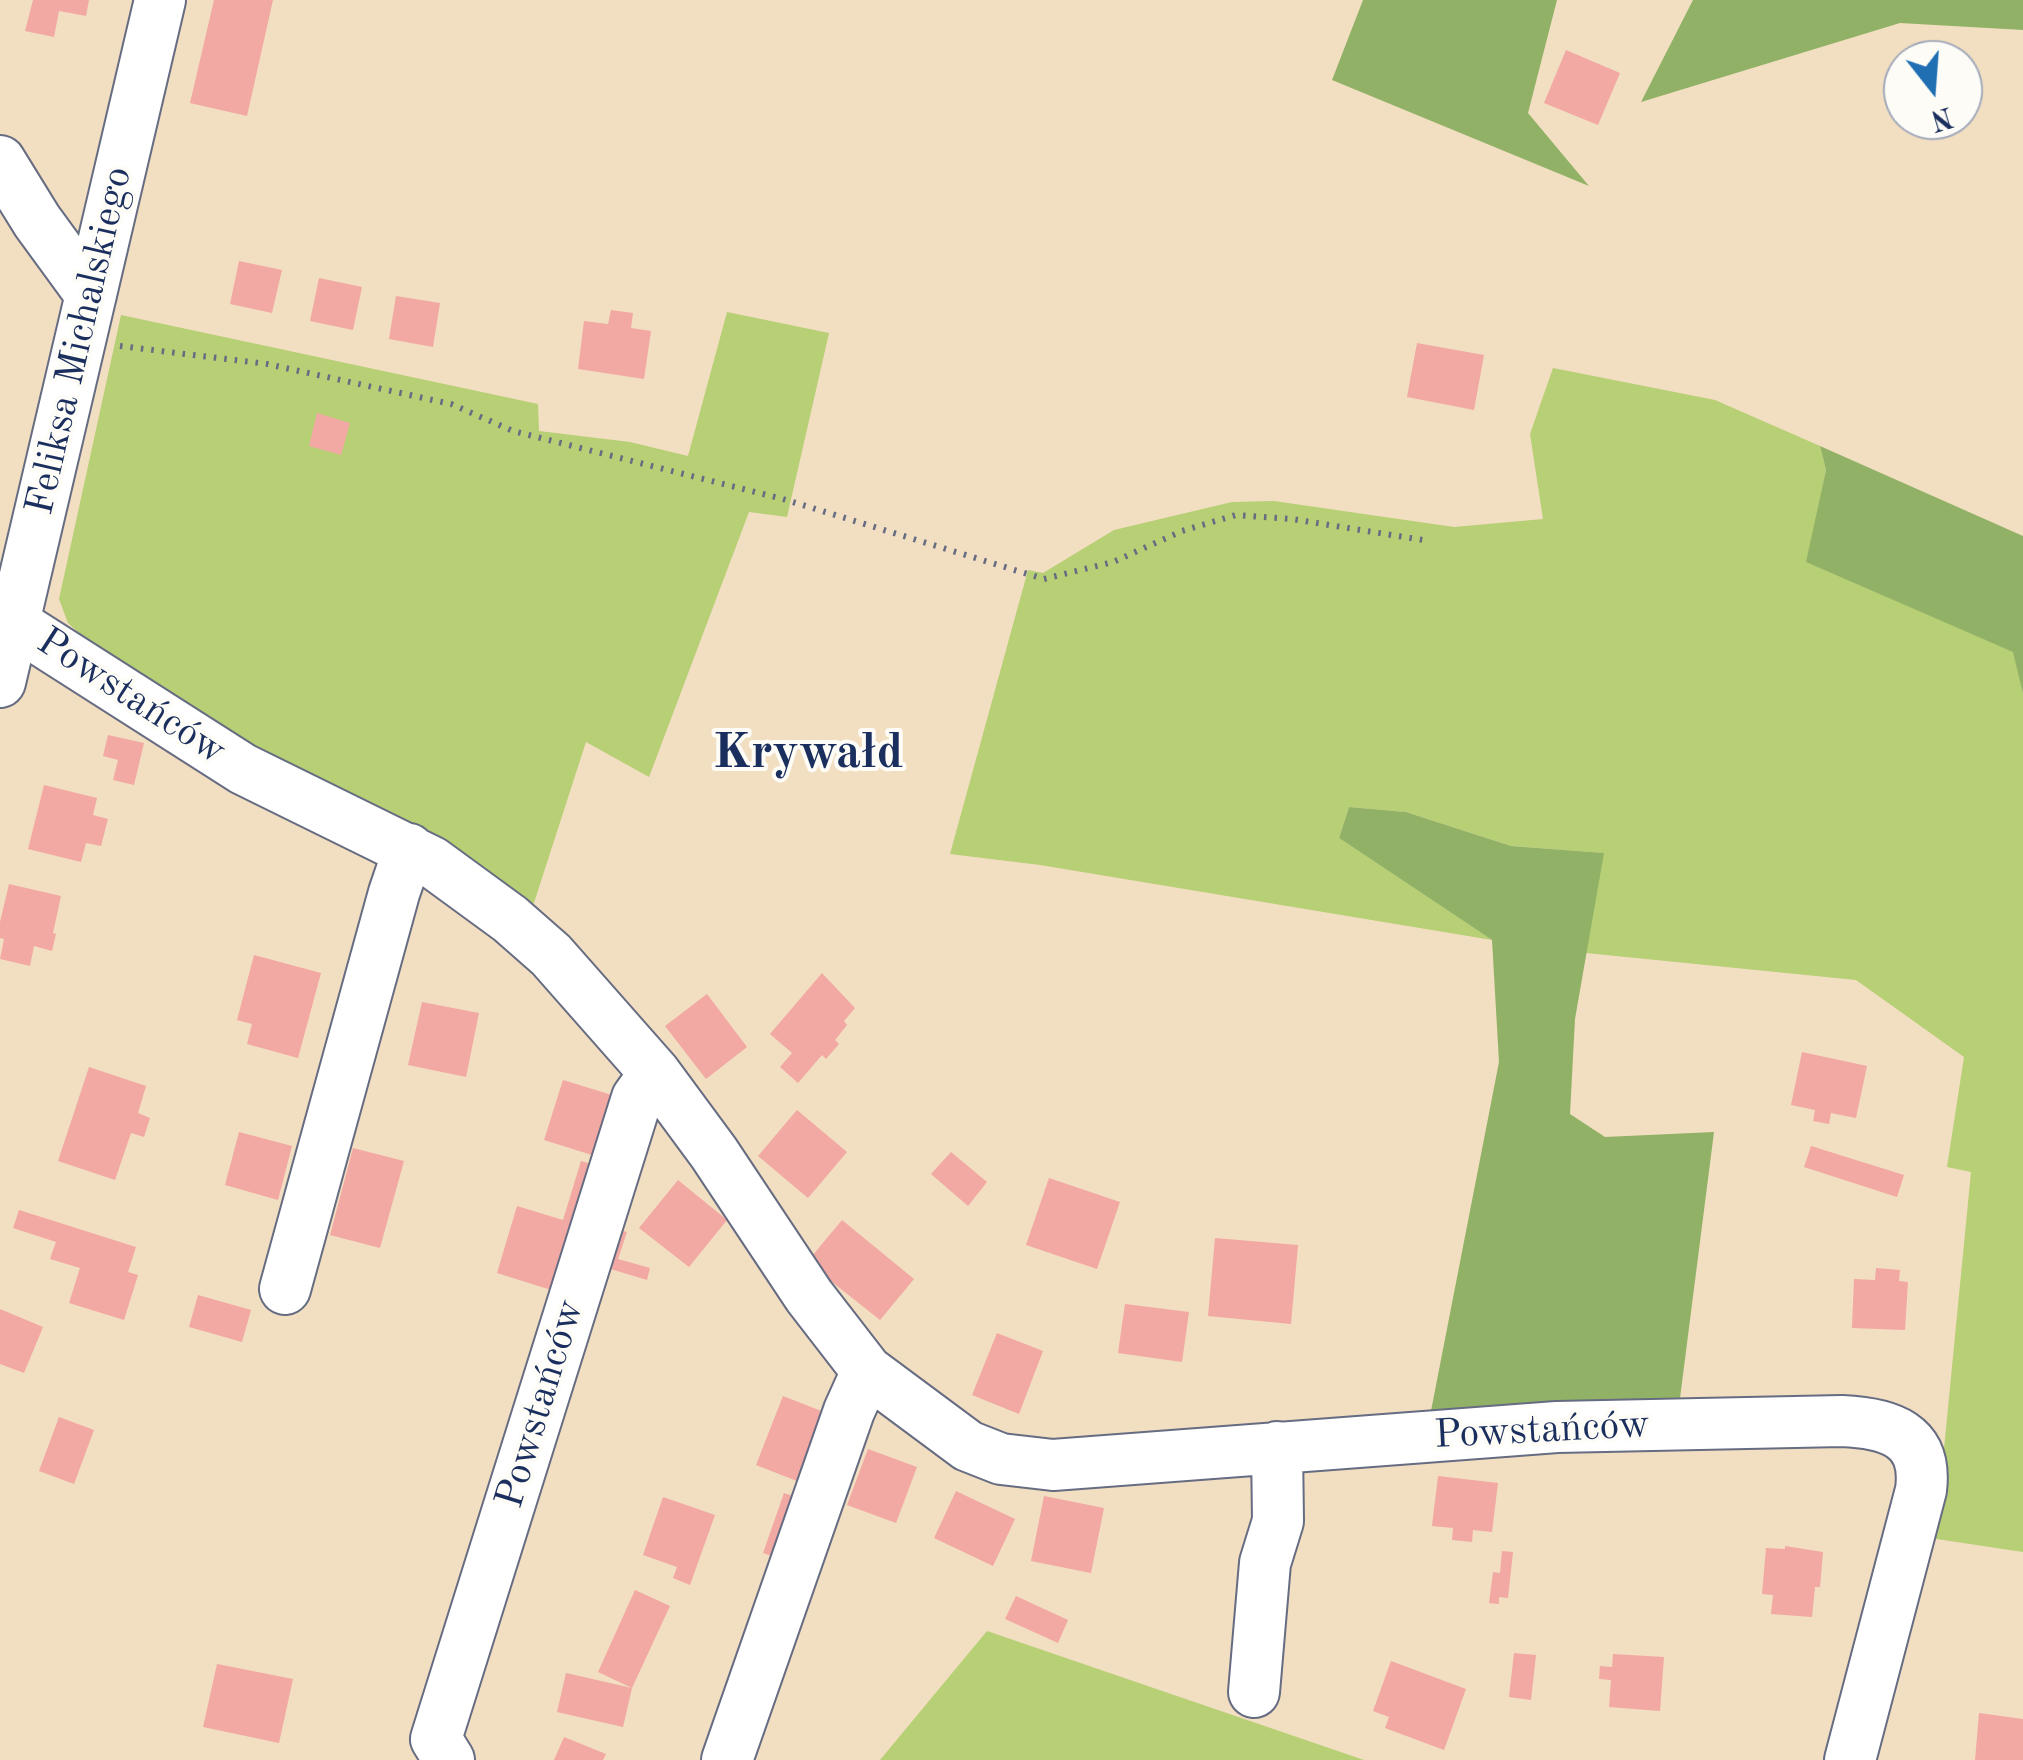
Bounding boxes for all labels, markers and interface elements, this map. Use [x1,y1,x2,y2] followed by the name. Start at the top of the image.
[1883,40,1983,140] north arrow
[1927,100,1956,133] text: N
[17,162,143,520] street label: Feliksa Michalskiego
[27,618,235,776] street label: Powstańców
[713,724,903,784] district label: Krywałd
[487,1294,595,1514] street label: Powstańców
[1433,1401,1651,1461] street label: Powstańców

